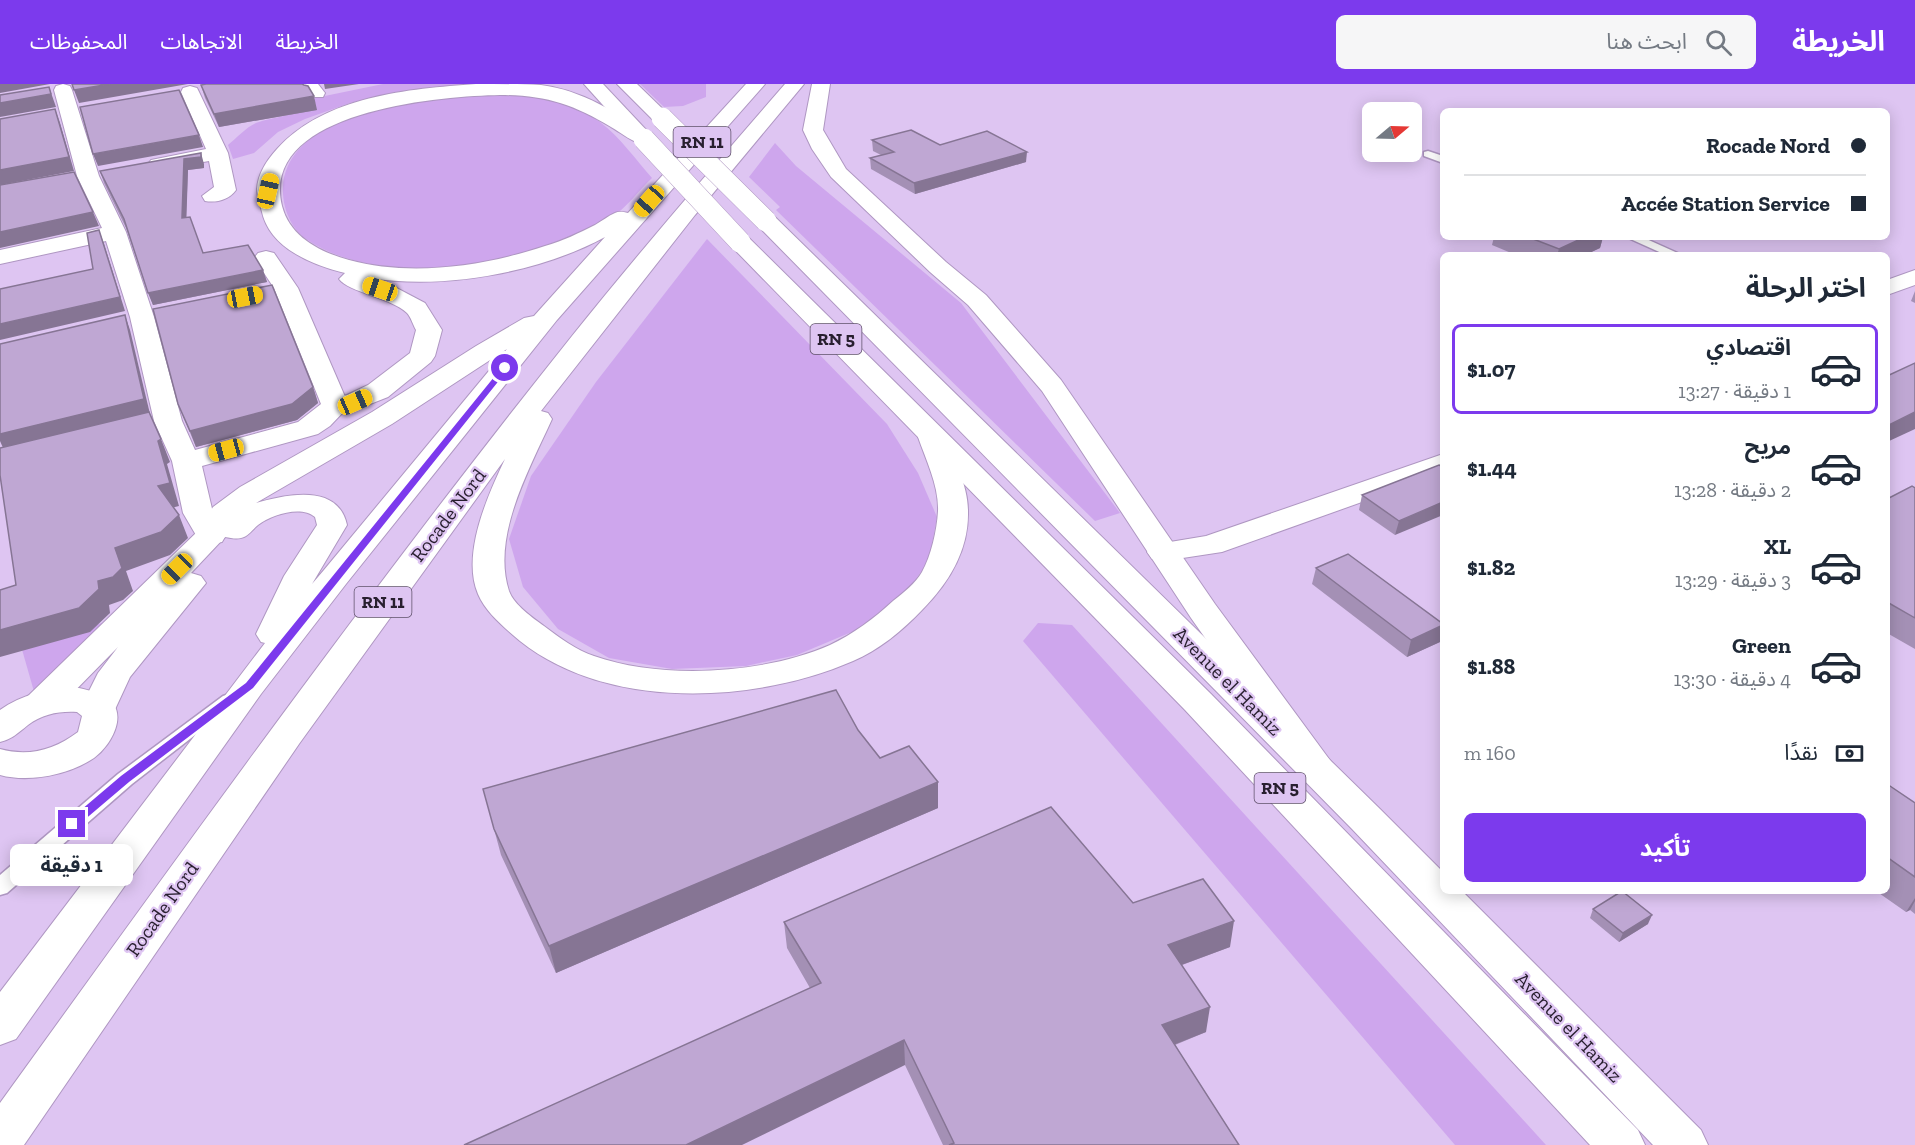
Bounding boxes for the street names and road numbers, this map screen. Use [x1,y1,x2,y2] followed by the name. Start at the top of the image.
[674,127,730,157] road number: RN 11
[810,324,862,354] road number: RN 5
[405,464,491,566] street label: Rocade Nord
[354,587,412,617] road number: RN 11
[1169,622,1287,740] street label: Avenue el Hamiz
[1254,773,1306,803] road number: RN 5
[121,857,203,961] street label: Rocade Nord
[1510,967,1628,1087] street label: Avenue el Hamiz

